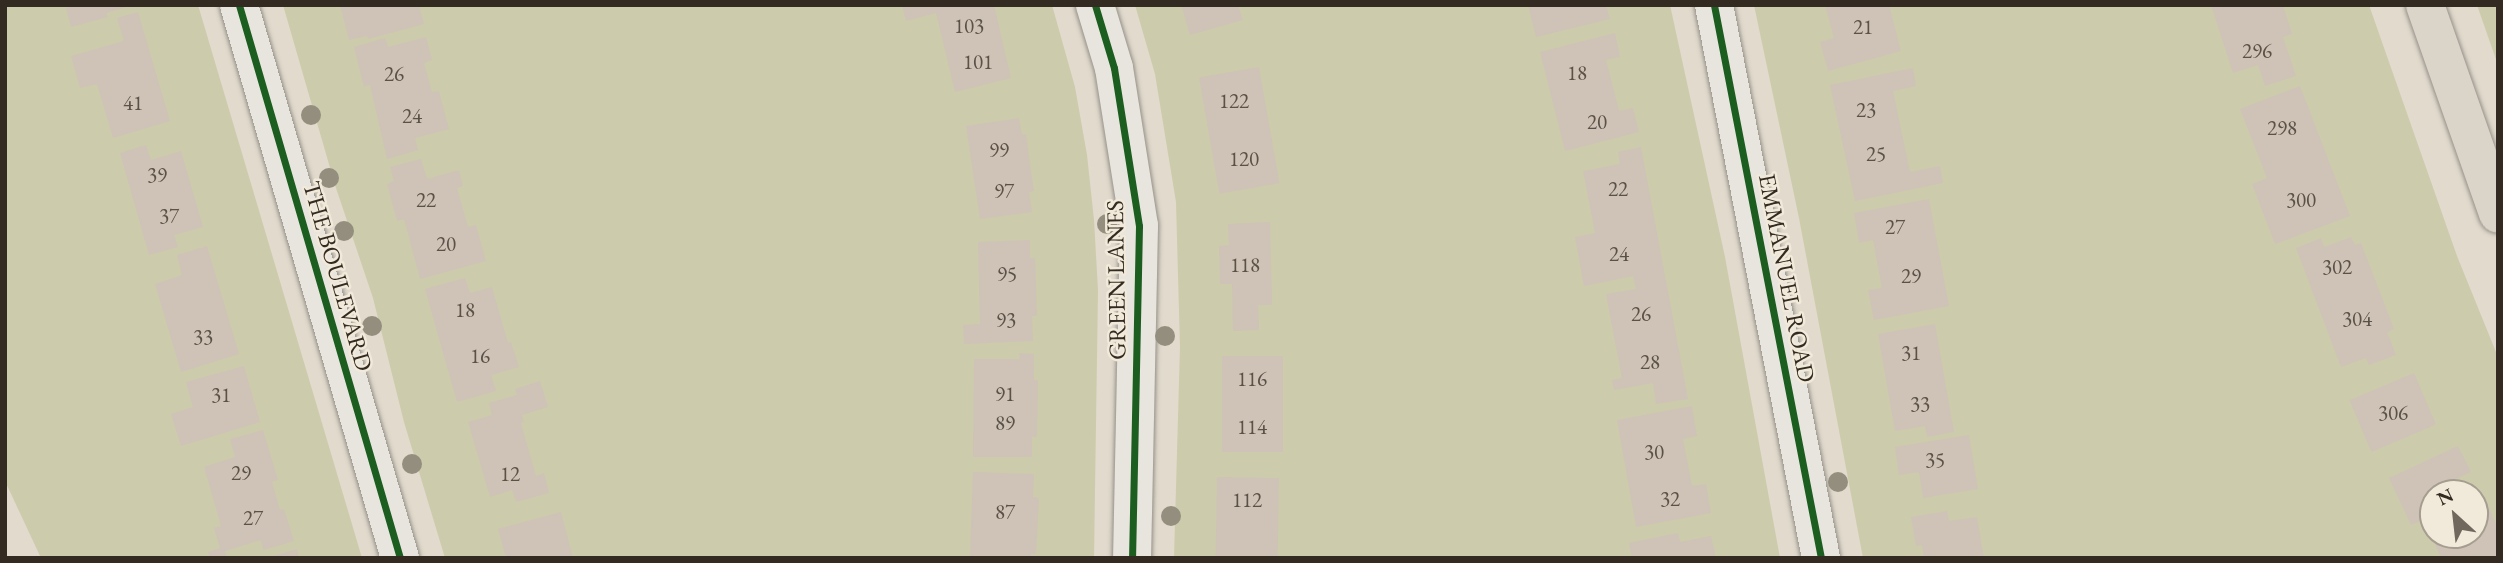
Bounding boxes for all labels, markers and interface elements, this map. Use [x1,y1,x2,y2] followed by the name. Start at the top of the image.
[954,13,984,39] house number: 103
[1853,14,1873,40] house number: 21
[2242,38,2272,64] house number: 296
[963,49,993,75] house number: 101
[1567,60,1587,86] house number: 18
[384,61,404,87] house number: 26
[1219,88,1249,114] house number: 122
[123,90,143,116] house number: 41
[1856,97,1876,123] house number: 23
[402,103,422,129] house number: 24
[1587,109,1607,135] house number: 20
[2267,115,2297,141] house number: 298
[989,137,1009,163] house number: 99
[1866,141,1886,167] house number: 25
[1229,146,1259,172] house number: 120
[147,162,167,188] house number: 39
[1753,171,1821,385] street label: EMMANUEL ROAD
[1608,176,1628,202] house number: 22
[297,178,379,374] street label: THE BOULEVARD
[994,178,1014,204] house number: 97
[416,187,436,213] house number: 22
[2286,187,2316,213] house number: 300
[1100,200,1132,360] street label: GREEN LANES
[159,203,179,229] house number: 37
[1885,214,1905,240] house number: 27
[436,231,456,257] house number: 20
[1609,241,1629,267] house number: 24
[1230,252,1260,278] house number: 118
[2322,254,2352,280] house number: 302
[997,261,1017,287] house number: 95
[1901,263,1921,289] house number: 29
[455,297,475,323] house number: 18
[1631,301,1651,327] house number: 26
[2342,306,2372,332] house number: 304
[996,307,1016,333] house number: 93
[193,324,213,350] house number: 33
[1901,340,1921,366] house number: 31
[470,343,490,369] house number: 16
[1640,349,1660,375] house number: 28
[1237,366,1267,392] house number: 116
[995,381,1015,407] house number: 91
[211,382,231,408] house number: 31
[1910,391,1930,417] house number: 33
[2378,400,2408,426] house number: 306
[995,410,1015,436] house number: 89
[1237,414,1267,440] house number: 114
[1644,439,1664,465] house number: 30
[1925,447,1945,473] house number: 35
[231,460,251,486] house number: 29
[500,461,520,487] house number: 12
[2419,479,2489,549] north arrow
[2433,482,2458,511] text: N
[1660,486,1680,512] house number: 32
[1232,487,1262,513] house number: 112
[995,499,1015,525] house number: 87
[243,505,263,531] house number: 27

